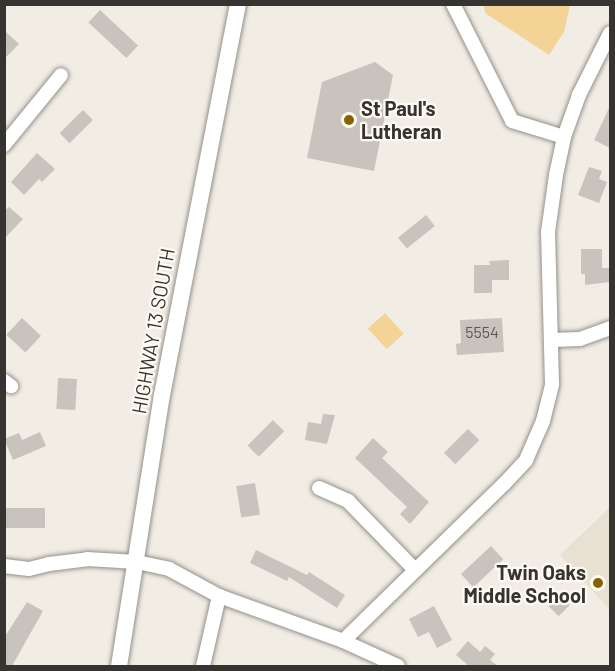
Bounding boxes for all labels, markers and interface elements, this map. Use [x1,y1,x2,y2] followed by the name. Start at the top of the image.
[361,96,442,143] place label: St Paul's Lutheran
[342,113,356,127] marker: St Paul's Lutheran
[127,246,179,416] street label: HIGHWAY 13 SOUTH
[465,322,499,342] house number: 5554
[463,560,586,607] place label: Twin Oaks Middle School
[591,576,605,590] marker: Twin Oaks Middle School

